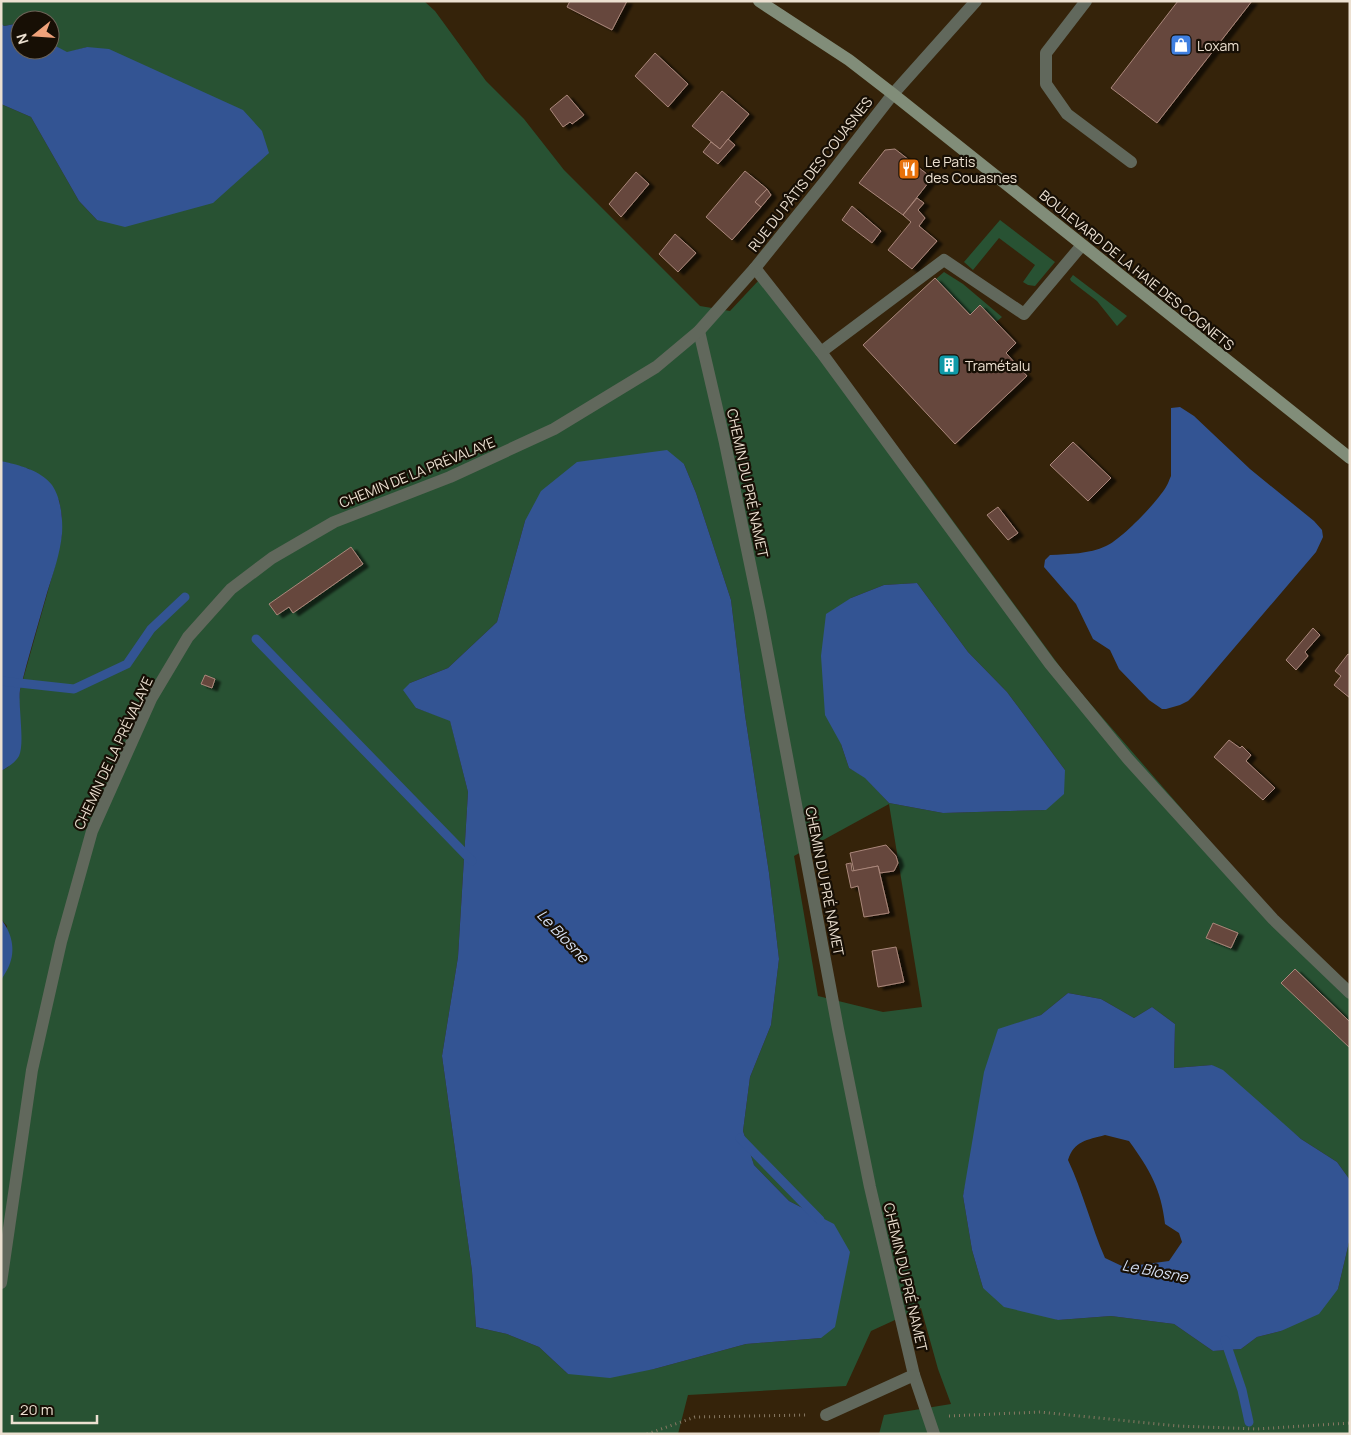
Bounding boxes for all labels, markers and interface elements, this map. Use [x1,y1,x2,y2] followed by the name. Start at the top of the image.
[10,10,60,60] north arrow
[12,31,33,47] text: N
[1169,33,1193,57] shop icon: Loxam
[1197,36,1239,55] place label: Loxam
[744,92,877,255] street label: RUE DU PÂTIS DES COUASNES
[925,152,1017,187] place label: Le Patis des Couasnes
[897,157,921,181] restaurant icon: Le Patis des Couasnes
[1036,185,1239,355] street label: BOULEVARD DE LA HAIE DES COGNETS
[937,353,961,377] building icon: Tramétalu
[965,356,1030,375] place label: Tramétalu
[723,407,773,560] street label: CHEMIN DU PRÉ NAMET
[336,432,498,512] street label: CHEMIN DE LA PRÉVALAYE
[69,674,157,832] street label: CHEMIN DE LA PRÉVALAYE
[801,805,849,958] street label: CHEMIN DU PRÉ NAMET
[532,905,594,968] water label: Le Blosne
[880,1201,932,1354] street label: CHEMIN DU PRÉ NAMET
[1120,1254,1191,1288] water label: Le Blosne
[12,1392,98,1424] scale bar
[20,1399,53,1420] text: 20 m

